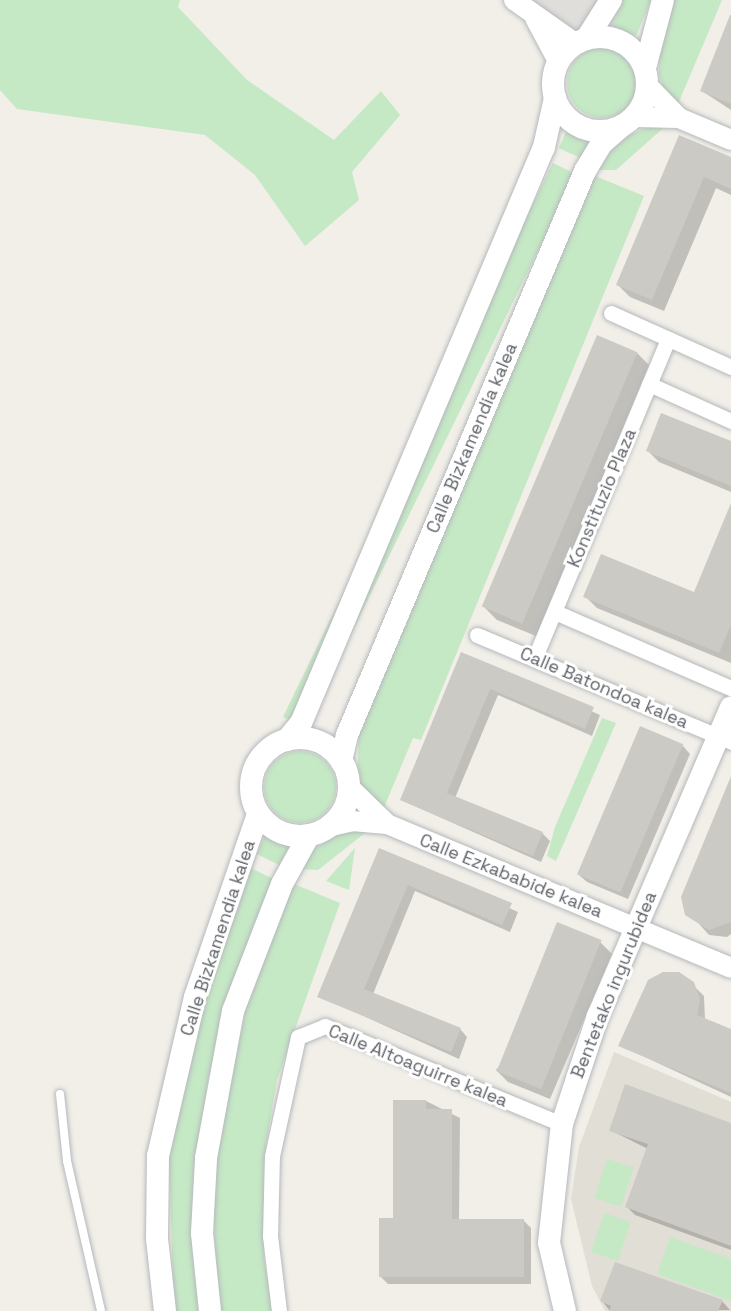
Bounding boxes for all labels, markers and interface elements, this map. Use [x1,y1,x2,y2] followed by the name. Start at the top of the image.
[422,339,522,537] street label: Calle Bizkamendia kalea
[563,425,641,571] street label: Konstituzio Plaza
[517,643,691,733] street label: Calle Batondoa kalea
[416,829,606,923] street label: Calle Ezkababide kalea
[176,837,260,1039] street label: Calle Bizkamendia kalea
[567,888,661,1082] street label: Bentetako ingurubidea
[325,1020,511,1112] street label: Calle Altoaguirre kalea

